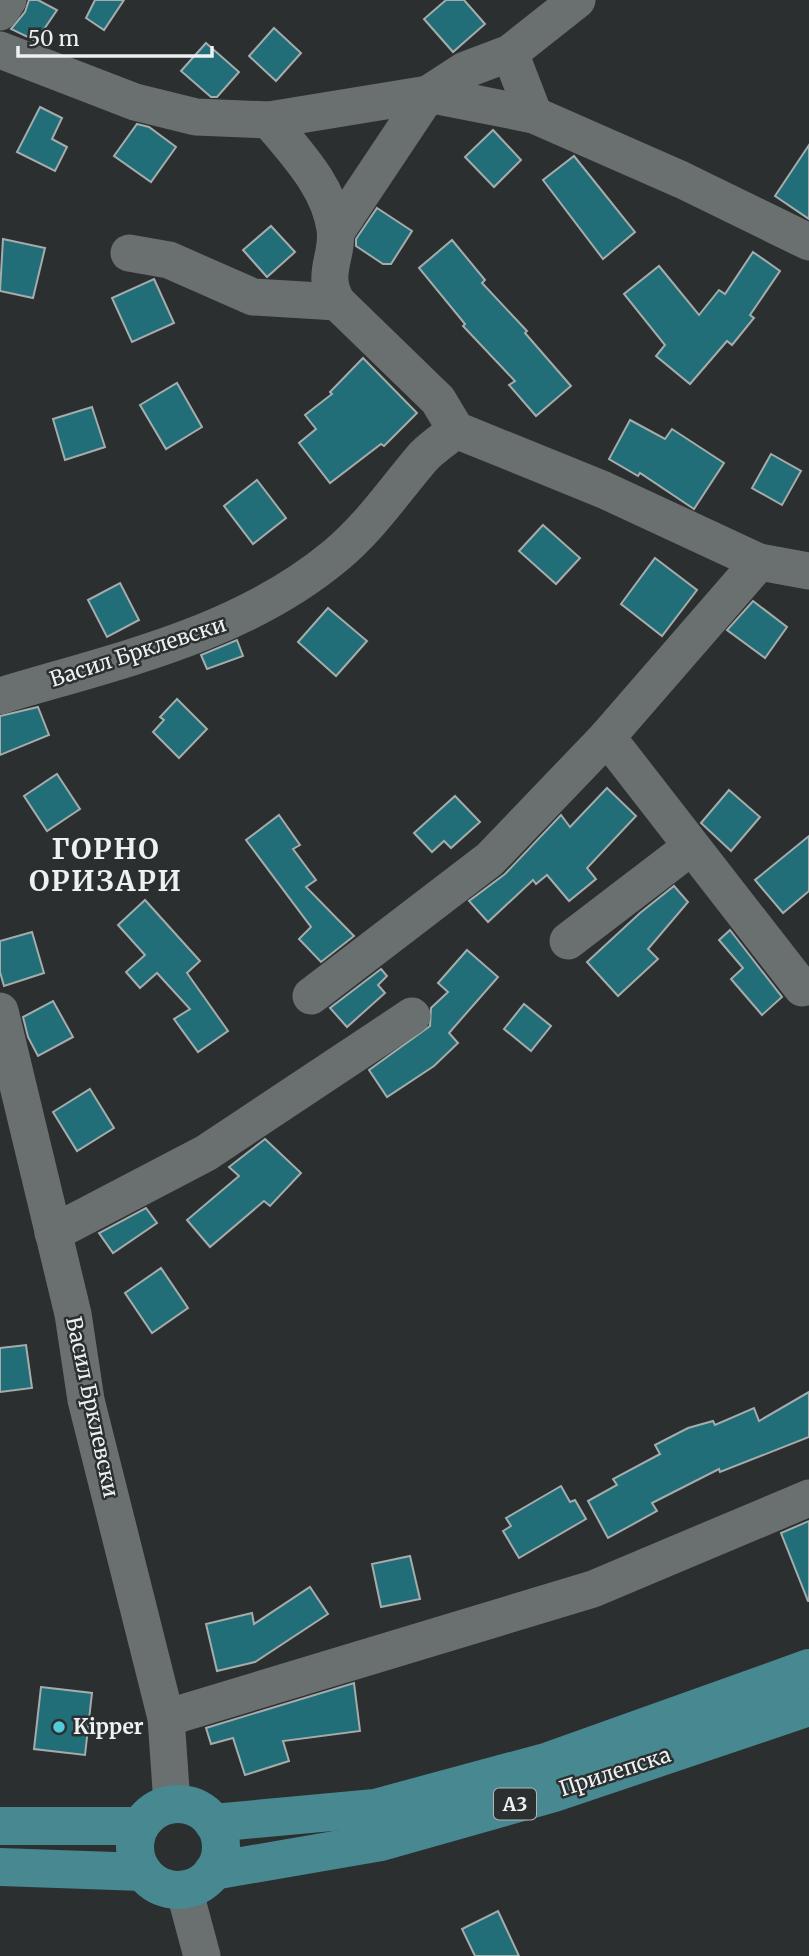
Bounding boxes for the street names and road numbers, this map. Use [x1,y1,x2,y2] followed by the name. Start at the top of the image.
[46,610,229,693] street label: Васил Брклевски
[60,1314,125,1500] street label: Васил Брклевски
[556,1741,674,1802] street label: Прилепска
[494,1788,536,1820] road number: A3

